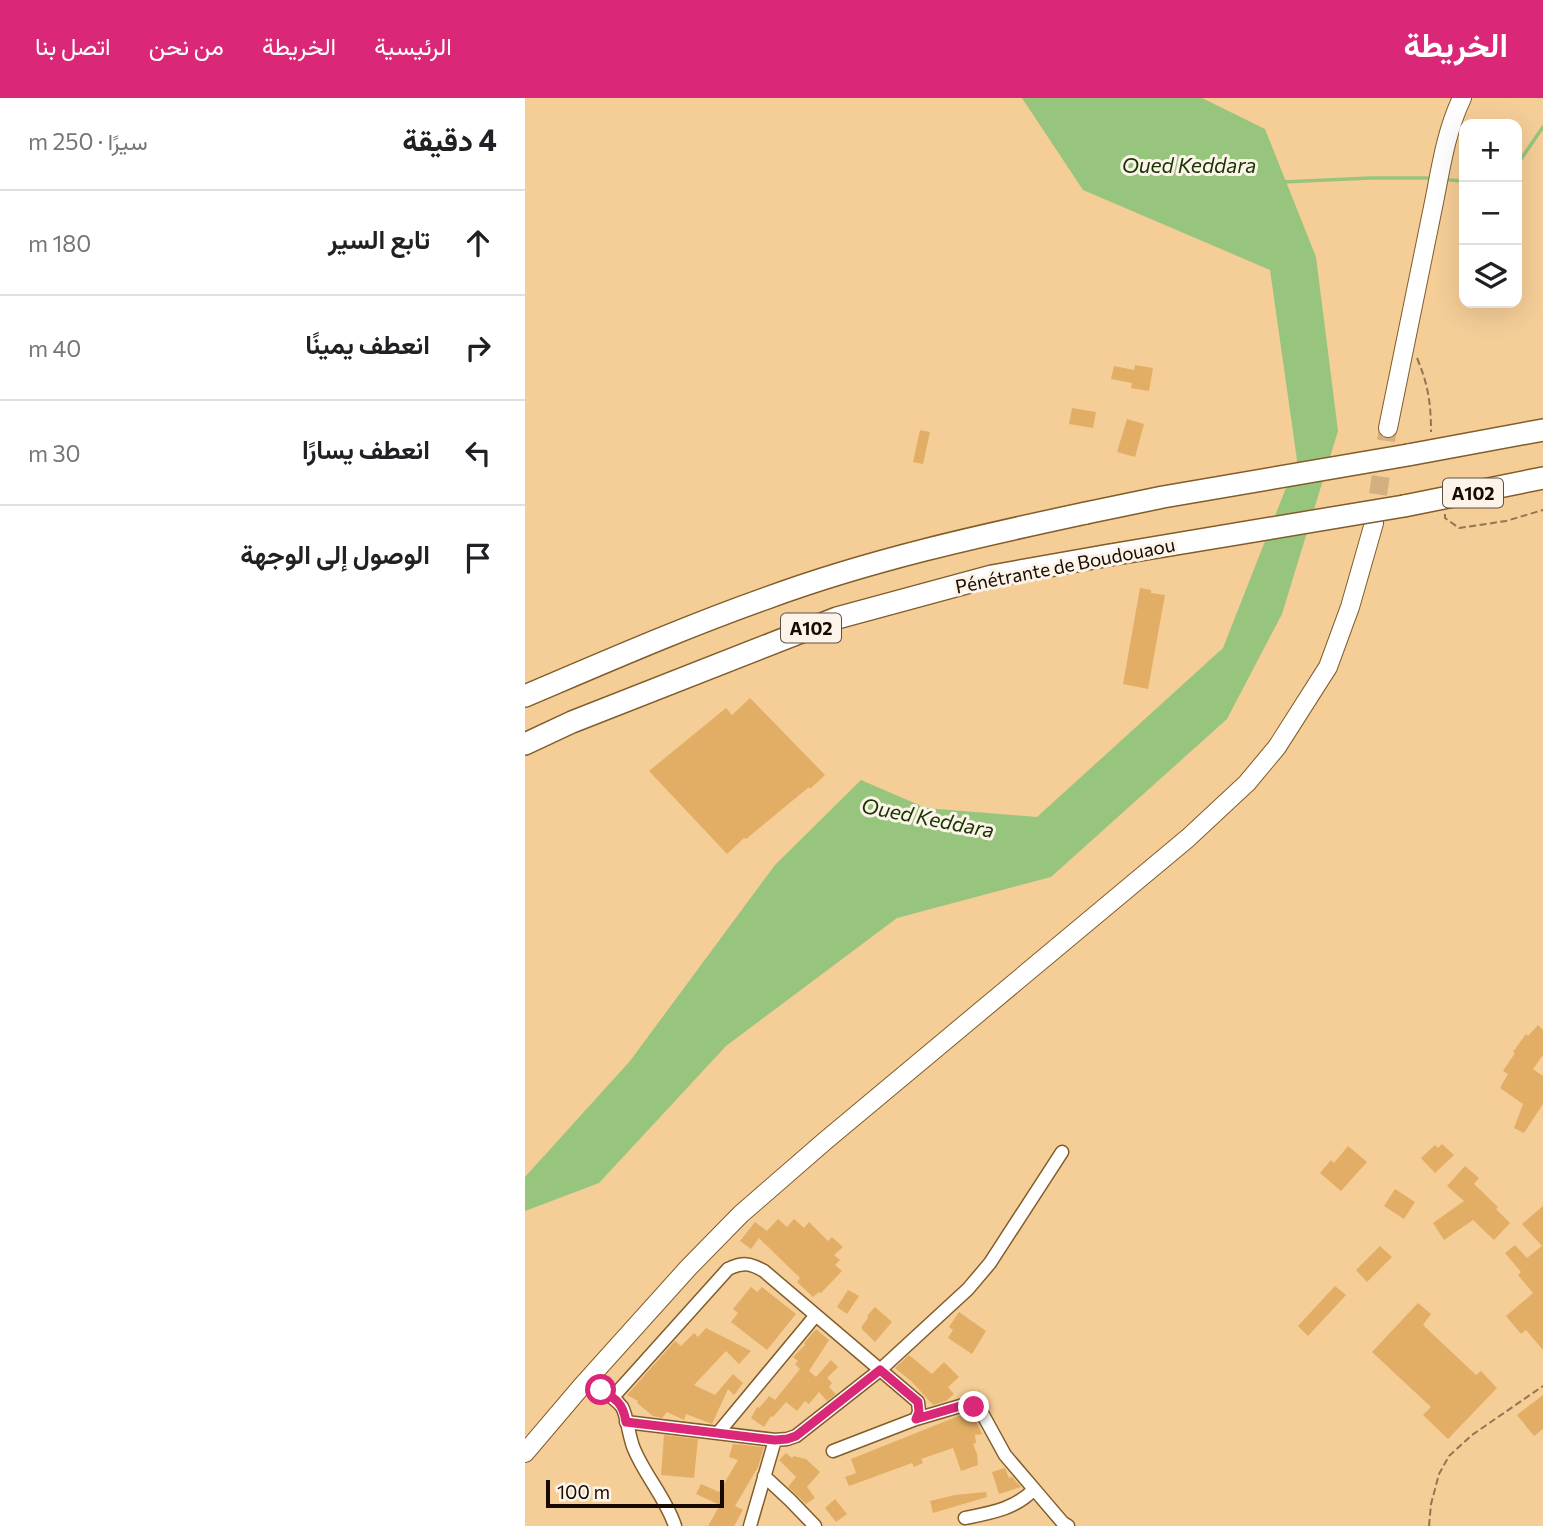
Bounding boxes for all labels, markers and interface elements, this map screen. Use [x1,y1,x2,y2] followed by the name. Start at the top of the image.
[1404,23,1508,64] text: الخريطة
[35,31,111,60] text: اتصل بنا
[149,31,224,60] text: من نحن
[262,31,336,60] text: الخريطة
[374,31,452,60] text: الرئيسية
[1459,119,1522,308] map controls
[1459,119,1522,182] button: +
[402,120,497,157] text: 4 دقيقة
[28,127,148,155] text: سيرًا · 250 m
[1122,152,1256,177] water label: Oued Keddara
[1459,182,1522,245] button: −
[328,223,430,254] text: تابع السير
[459,224,497,262] icon: ahead
[28,229,91,257] text: 180 m
[1459,245,1522,308] button: layers
[305,328,430,359] text: انعطف يمينًا
[459,329,497,367] icon: right
[28,334,81,362] text: 40 m
[302,433,430,464] text: انعطف يسارًا
[459,434,497,472] icon: left
[28,439,81,467] text: 30 m
[1443,478,1503,508] road number: A102
[953,532,1177,598] street label: Pénétrante de Boudouaou
[240,538,430,569] text: الوصول إلى الوجهة
[459,539,497,577] icon: arrive
[781,614,841,642] road number: A102
[860,792,996,842] water label: Oued Keddara
[585,1374,616,1405] route start
[958,1391,989,1422] route end
[546,1477,725,1509] scale bar
[557,1480,610,1503] text: 100 m

